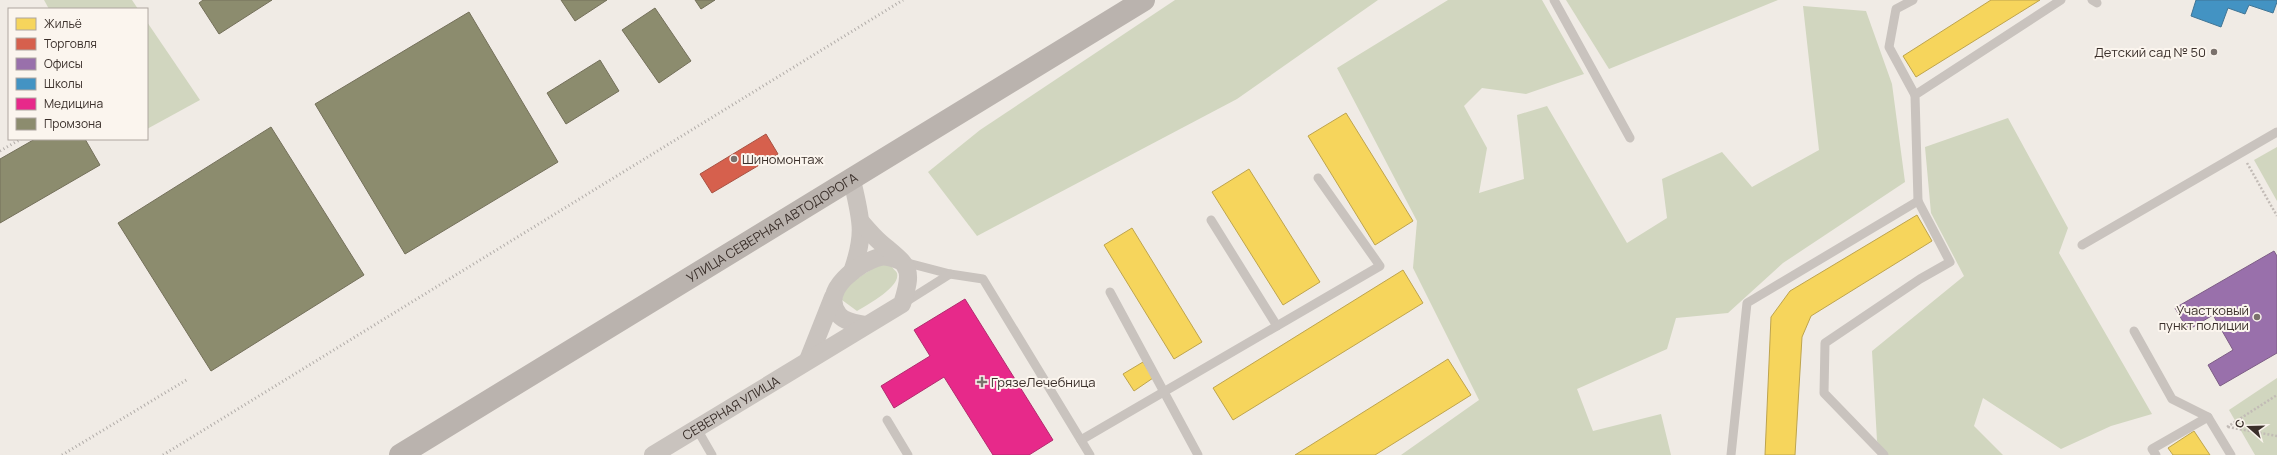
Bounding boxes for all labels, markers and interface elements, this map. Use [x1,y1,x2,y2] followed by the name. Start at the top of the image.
[8,8,148,140] legend
[44,15,82,32] text: Жильё
[44,35,97,52] text: Торговля
[2094,43,2206,61] place label: Детский сад № 50
[2209,47,2219,57] marker: Детский сад № 50
[44,55,83,72] text: Офисы
[44,75,83,92] text: Школы
[44,95,103,112] text: Медицина
[44,115,102,132] text: Промзона
[742,150,824,168] place label: Шиномонтаж
[729,154,739,164] marker: Шиномонтаж
[683,168,861,287] street label: УЛИЦА СЕВЕРНАЯ АВТОДОРОГА
[2159,301,2249,334] place label: Участковый пункт полиции
[2252,312,2262,322] marker: Участковый пункт полиции
[679,371,783,444] street label: СЕВЕРНАЯ УЛИЦА
[991,373,1096,391] place label: ГрязеЛечебница
[976,376,988,388] marker: ГрязеЛечебница
[2229,407,2269,447] north arrow
[2231,417,2248,430] text: С

